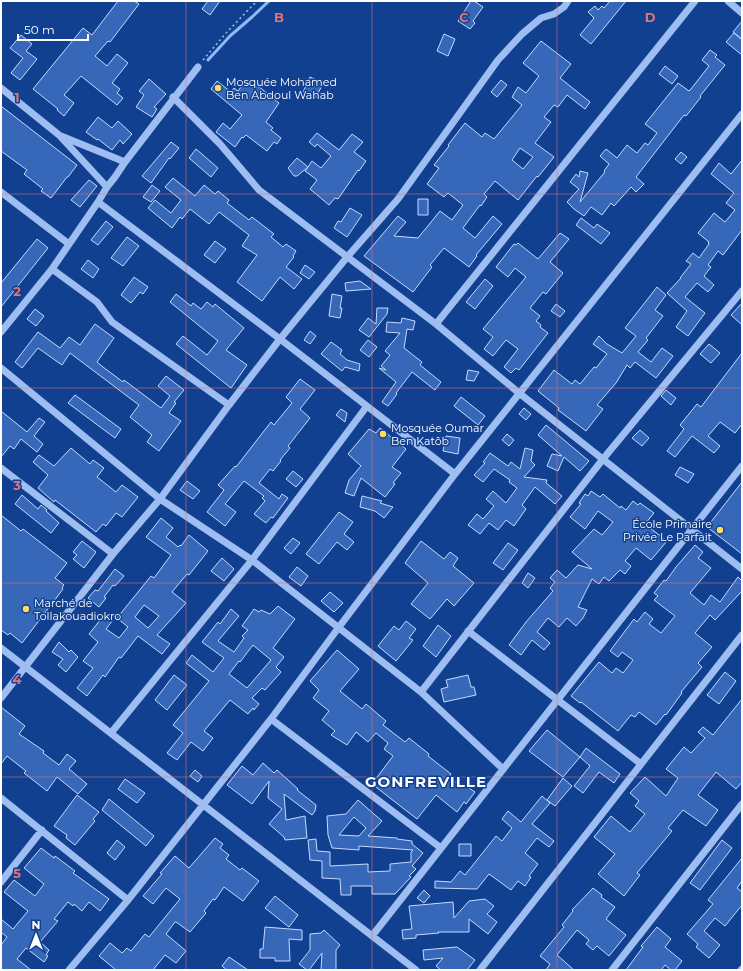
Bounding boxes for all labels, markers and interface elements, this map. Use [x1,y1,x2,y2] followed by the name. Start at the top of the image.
[274,9,284,25] text: B
[459,9,469,25] text: C
[645,9,656,25] text: D
[18,16,88,42] scale bar
[24,22,55,37] text: 50 m
[226,75,337,102] place label: Mosquée Mohamed Ben Abdoul Wahab
[213,83,223,93] marker: Mosquée Mohamed Ben Abdoul Wahab
[14,89,20,105] text: 1
[13,283,21,299] text: 2
[391,421,484,448] place label: Mosquée Oumar Ben Katôb
[378,429,388,439] marker: Mosquée Oumar Ben Katôb
[12,477,21,493] text: 3
[623,517,713,544] place label: École Primaire Privée Le Parfait
[715,525,725,535] marker: École Primaire Privée Le Parfait
[34,596,121,623] place label: Marché de Tollakouadiokro
[21,604,31,614] marker: Marché de Tollakouadiokro
[13,671,22,687] text: 4
[365,772,487,791] district label: GONFREVILLE
[13,865,21,881] text: 5
[16,915,56,955] north arrow
[32,918,40,932] text: N

